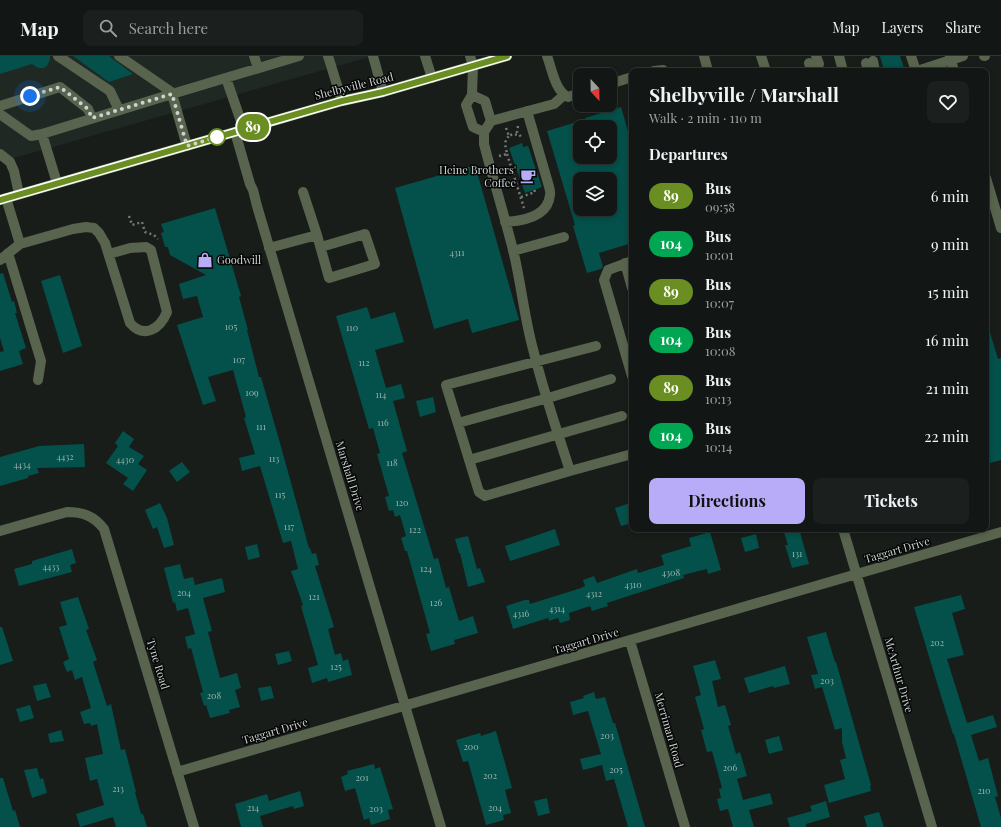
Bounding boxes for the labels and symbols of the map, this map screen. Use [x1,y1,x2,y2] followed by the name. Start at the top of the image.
[313,68,396,103] street label: Shelbyville Road
[573,68,617,112] north arrow
[20,86,40,106] your location
[235,114,271,140] line badge: 89
[208,128,226,146] unlabelled marker
[439,162,516,190] place label: Heine Brothers' Coffee
[519,167,537,185] cafe icon: Heine Brothers' Coffee
[449,246,465,258] house number: 4311
[196,251,214,269] shop icon: Goodwill
[217,252,261,267] place label: Goodwill
[225,320,237,332] house number: 105
[346,321,358,333] house number: 110
[233,353,246,365] house number: 107
[359,356,369,368] house number: 112
[245,386,259,398] house number: 109
[375,388,387,400] house number: 114
[377,416,389,428] house number: 116
[256,420,267,432] house number: 111
[333,439,368,513] street label: Marshall Drive
[56,450,74,462] house number: 4432
[269,452,279,464] house number: 113
[116,453,134,465] house number: 4430
[386,456,398,468] house number: 118
[13,458,31,470] house number: 4434
[275,488,285,500] house number: 115
[395,496,409,508] house number: 120
[284,520,294,532] house number: 117
[409,523,421,535] house number: 122
[862,533,932,566] street label: Taggart Drive
[792,547,803,559] house number: 131
[43,560,59,572] house number: 4433
[420,562,433,574] house number: 124
[662,566,681,578] house number: 4308
[624,578,642,590] house number: 4310
[177,586,192,598] house number: 204
[586,587,602,599] house number: 4312
[309,590,320,602] house number: 121
[430,596,442,608] house number: 126
[549,602,566,614] house number: 4314
[513,607,530,619] house number: 4316
[551,624,621,657] street label: Taggart Drive
[882,635,918,715] street label: McArthur Drive
[930,636,944,648] house number: 202
[144,637,173,692] street label: Tyne Road
[330,660,342,672] house number: 125
[820,674,834,686] house number: 203
[207,689,222,701] house number: 208
[652,691,688,770] street label: Merriman Road
[240,714,310,747] street label: Taggart Drive
[600,729,614,741] house number: 203
[463,740,479,752] house number: 200
[723,761,738,773] house number: 206
[609,763,623,775] house number: 205
[483,769,497,781] house number: 202
[355,771,369,783] house number: 201
[112,782,124,794] house number: 213
[977,784,991,796] house number: 210
[247,801,260,813] house number: 214
[488,801,503,813] house number: 204
[369,802,383,814] house number: 203

